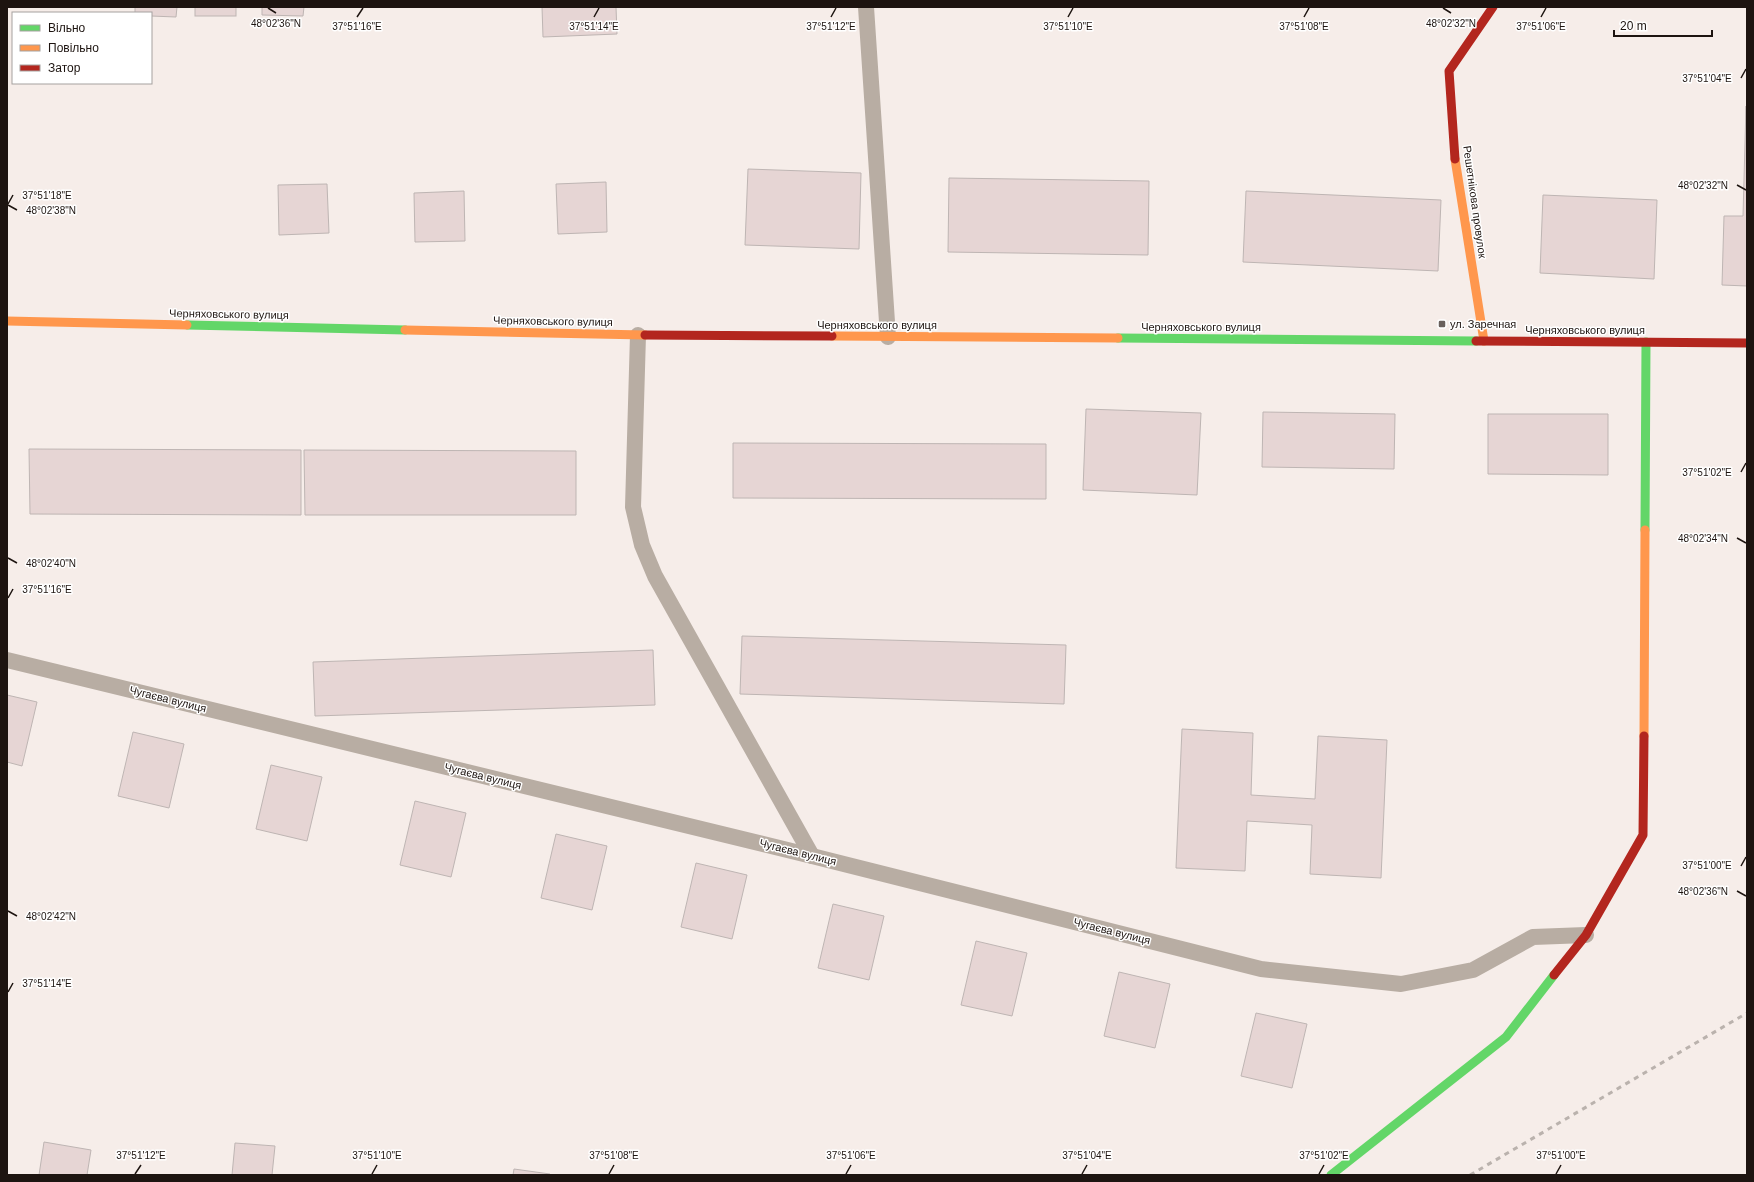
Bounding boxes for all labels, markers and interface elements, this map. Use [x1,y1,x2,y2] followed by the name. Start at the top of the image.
[12,12,152,84] legend
[1614,12,1712,38] scale bar
[251,18,301,29] text: 48°02'36"N
[1426,18,1476,29] text: 48°02'32"N
[1620,19,1647,33] text: 20 m
[48,21,86,35] text: Вільно
[332,21,382,32] text: 37°51'16"E
[569,21,619,32] text: 37°51'14"E
[806,21,856,32] text: 37°51'12"E
[1043,21,1093,32] text: 37°51'10"E
[1279,21,1329,32] text: 37°51'08"E
[1516,21,1566,32] text: 37°51'06"E
[48,41,99,55] text: Повільно
[48,61,81,75] text: Затор
[1682,73,1732,84] text: 37°51'04"E
[1461,145,1489,259] street label: Решетнікова провулок
[1678,180,1728,191] text: 48°02'32"N
[22,190,72,201] text: 37°51'18"E
[26,205,76,216] text: 48°02'38"N
[169,307,289,321] street label: Черняховського вулиця
[493,314,613,328] street label: Черняховського вулиця
[1450,318,1516,330] place label: ул. Заречная
[817,319,937,331] street label: Черняховського вулиця
[1437,319,1447,329] marker: ул. Заречная
[1141,321,1261,333] street label: Черняховського вулиця
[1525,324,1645,336] street label: Черняховського вулиця
[1682,467,1732,478] text: 37°51'02"E
[1678,533,1728,544] text: 48°02'34"N
[26,558,76,569] text: 48°02'40"N
[22,584,72,595] text: 37°51'16"E
[128,684,208,714] street label: Чугаєва вулиця
[443,761,523,791] street label: Чугаєва вулиця
[758,837,838,867] street label: Чугаєва вулиця
[1682,860,1732,871] text: 37°51'00"E
[1678,886,1728,897] text: 48°02'36"N
[26,911,76,922] text: 48°02'42"N
[1072,916,1152,946] street label: Чугаєва вулиця
[22,978,72,989] text: 37°51'14"E
[116,1150,166,1161] text: 37°51'12"E
[352,1150,402,1161] text: 37°51'10"E
[589,1150,639,1161] text: 37°51'08"E
[826,1150,876,1161] text: 37°51'06"E
[1062,1150,1112,1161] text: 37°51'04"E
[1299,1150,1349,1161] text: 37°51'02"E
[1536,1150,1586,1161] text: 37°51'00"E

